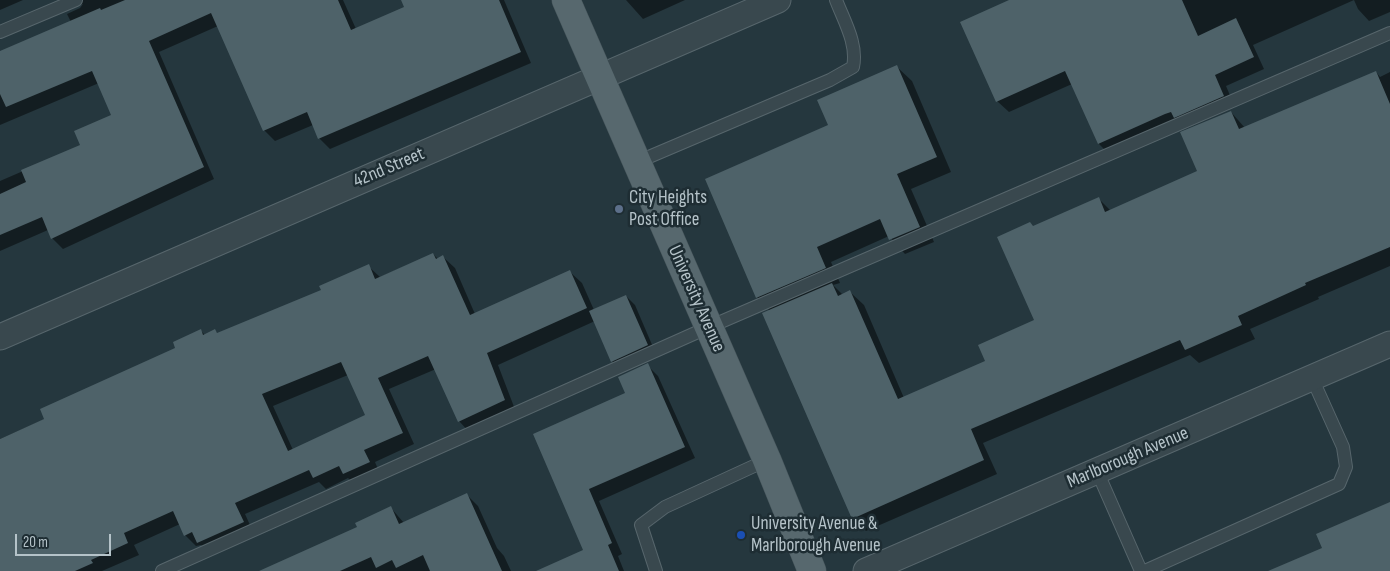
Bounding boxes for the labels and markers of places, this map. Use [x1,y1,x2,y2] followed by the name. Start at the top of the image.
[629,187,707,231] place label: City Heights Post Office
[613,203,625,215] marker: City Heights Post Office
[751,513,881,557] place label: University Avenue & Marlborough Avenue
[735,529,747,541] marker: University Avenue & Marlborough Avenue

